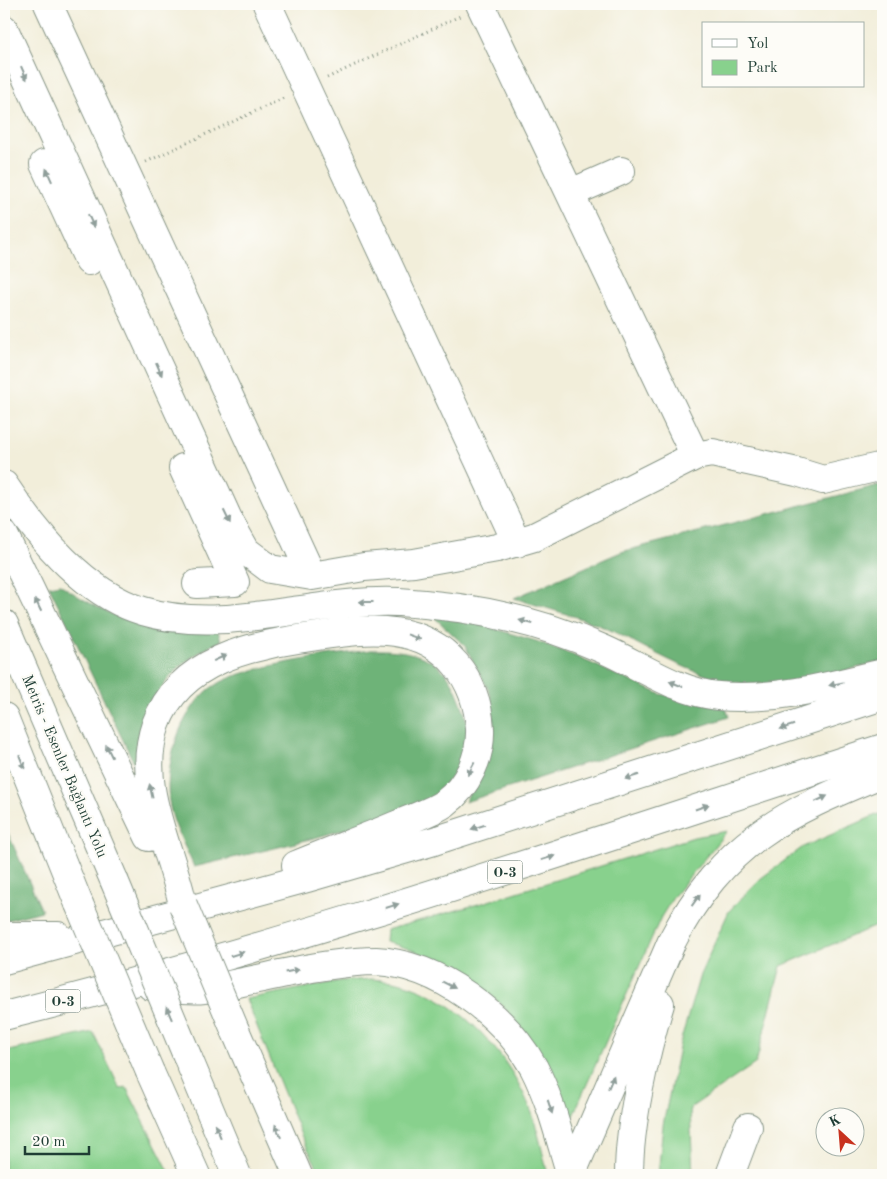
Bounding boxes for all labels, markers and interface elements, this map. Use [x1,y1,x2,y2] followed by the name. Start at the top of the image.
[702,22,864,88] legend
[747,37,768,52] text: Yol
[747,61,778,76] text: Park
[20,66,28,80] one-way arrow
[45,168,53,182] one-way arrow
[88,214,96,228] one-way arrow
[155,362,163,376] one-way arrow
[223,509,231,524] one-way arrow
[33,598,42,613] one-way arrow
[357,598,373,606] one-way arrow
[519,617,534,625] one-way arrow
[407,633,422,641] one-way arrow
[213,654,228,662] one-way arrow
[18,673,109,860] street label: Metris - Esenler Bağlantı Yolu
[669,679,683,687] one-way arrow
[828,680,843,688] one-way arrow
[779,723,794,731] one-way arrow
[105,744,113,758] one-way arrow
[19,755,27,769] one-way arrow
[467,762,476,776] one-way arrow
[625,774,640,782] one-way arrow
[147,783,155,799] one-way arrow
[814,795,828,803] one-way arrow
[695,803,710,811] one-way arrow
[470,824,485,831] one-way arrow
[540,854,555,862] one-way arrow
[488,860,522,884] road number: O-3
[691,894,702,907] one-way arrow
[385,902,400,910] one-way arrow
[230,949,245,957] one-way arrow
[284,967,300,975] one-way arrow
[442,981,456,989] one-way arrow
[46,989,80,1012] road number: O-3
[165,1005,173,1020] one-way arrow
[607,1075,615,1089] one-way arrow
[546,1100,554,1115] one-way arrow
[814,1106,864,1156] north arrow
[827,1112,843,1130] text: K
[213,1123,221,1138] one-way arrow
[25,1124,89,1156] scale bar
[274,1124,282,1138] one-way arrow
[32,1135,66,1150] text: 20 m

